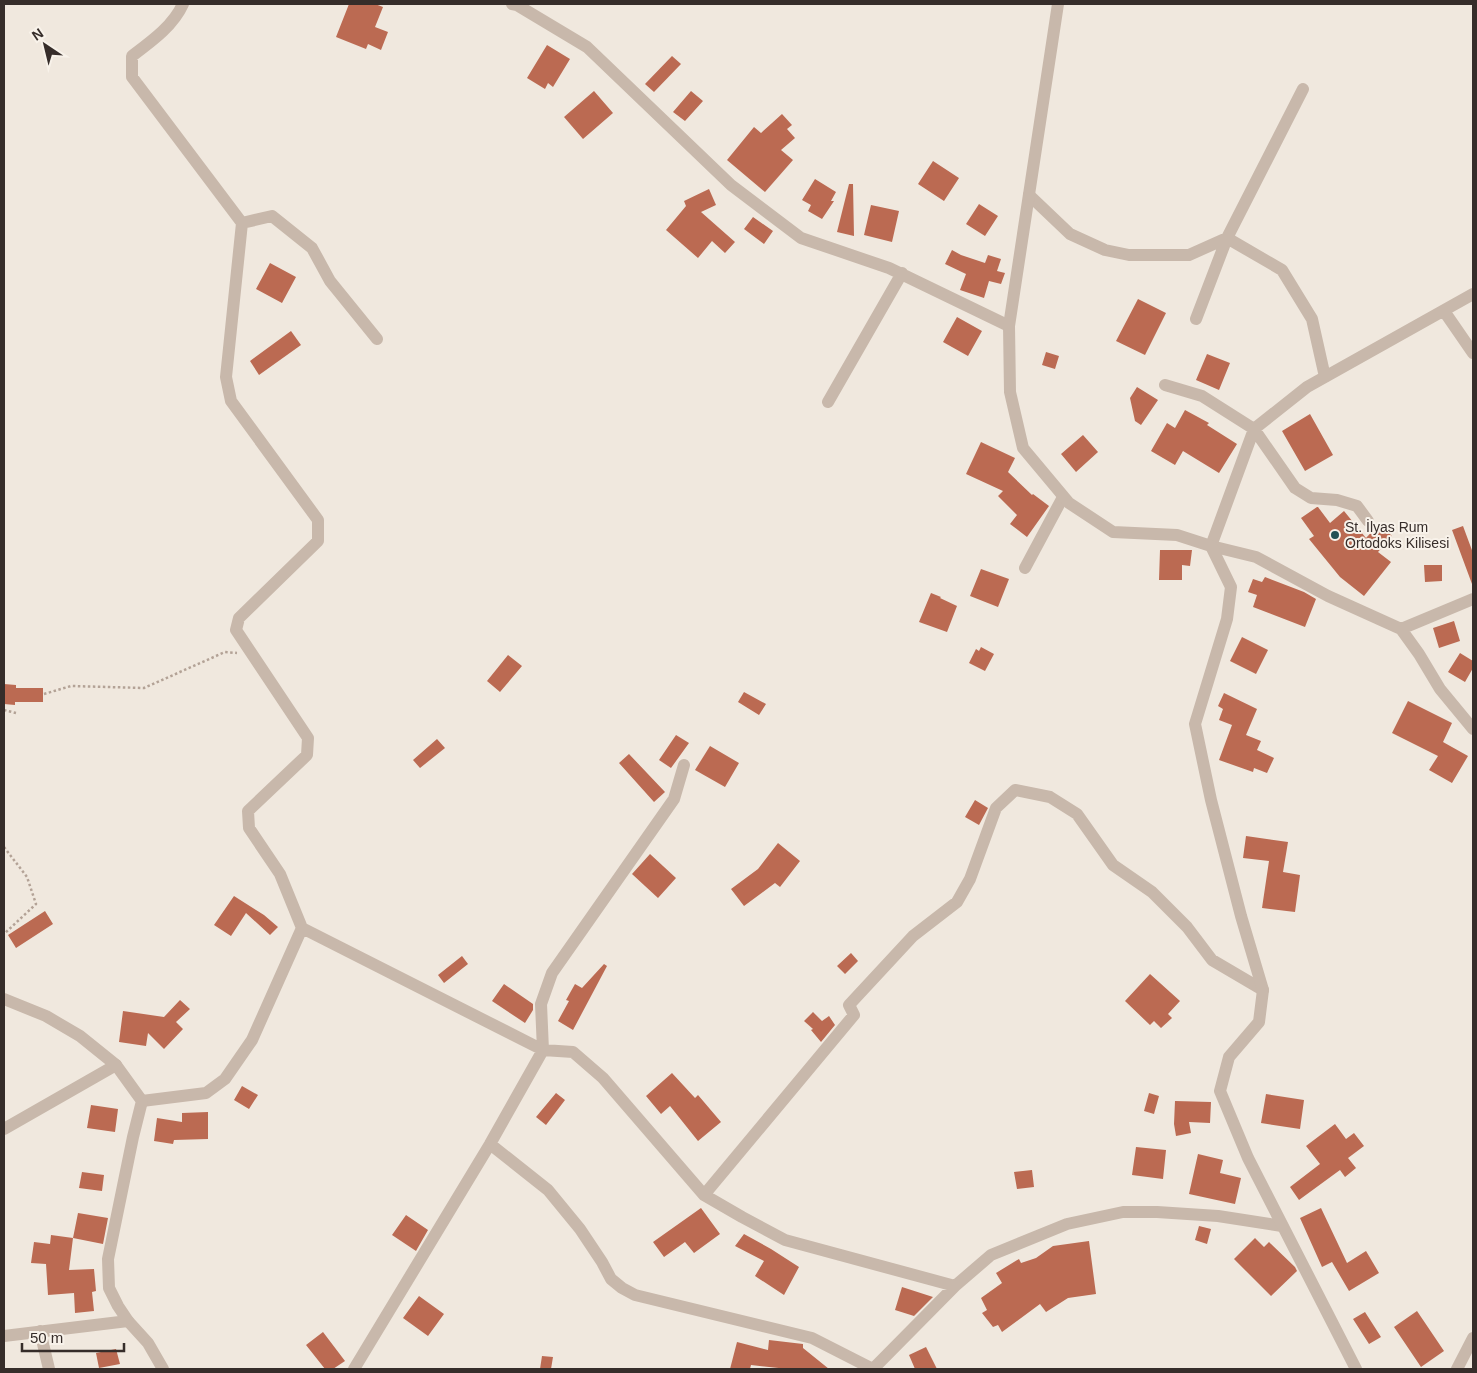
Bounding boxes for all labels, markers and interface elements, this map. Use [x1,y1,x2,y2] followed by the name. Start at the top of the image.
[20,20,70,70] north arrow
[29,25,46,44] text: N
[1345,518,1449,551] place label: St. İlyas Rum Ortodoks Kilisesi
[1329,529,1341,541] marker: St. İlyas Rum Ortodoks Kilisesi
[22,1320,125,1352] scale bar
[30,1329,63,1346] text: 50 m

